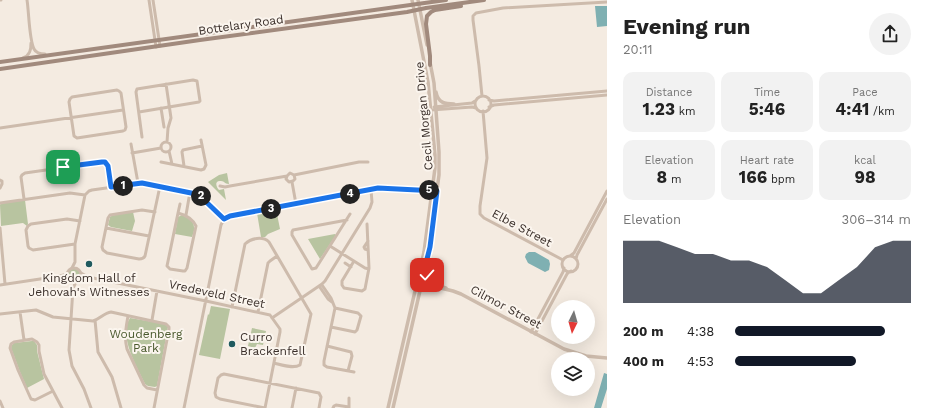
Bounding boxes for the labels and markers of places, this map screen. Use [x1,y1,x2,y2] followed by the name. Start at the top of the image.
[46,150,80,184] pin
[113,176,133,196] pin: 1
[419,180,439,200] pin: 5
[340,184,360,204] pin: 4
[191,186,211,206] pin: 2
[261,199,281,219] pin: 3
[410,258,444,292] pin
[84,259,94,269] marker: Kingdom Hall of Jehovah's Witnesses
[28,271,150,299] place label: Kingdom Hall of Jehovah's Witnesses
[240,330,306,358] place label: Curro Brackenfell
[227,339,237,349] marker: Curro Brackenfell

